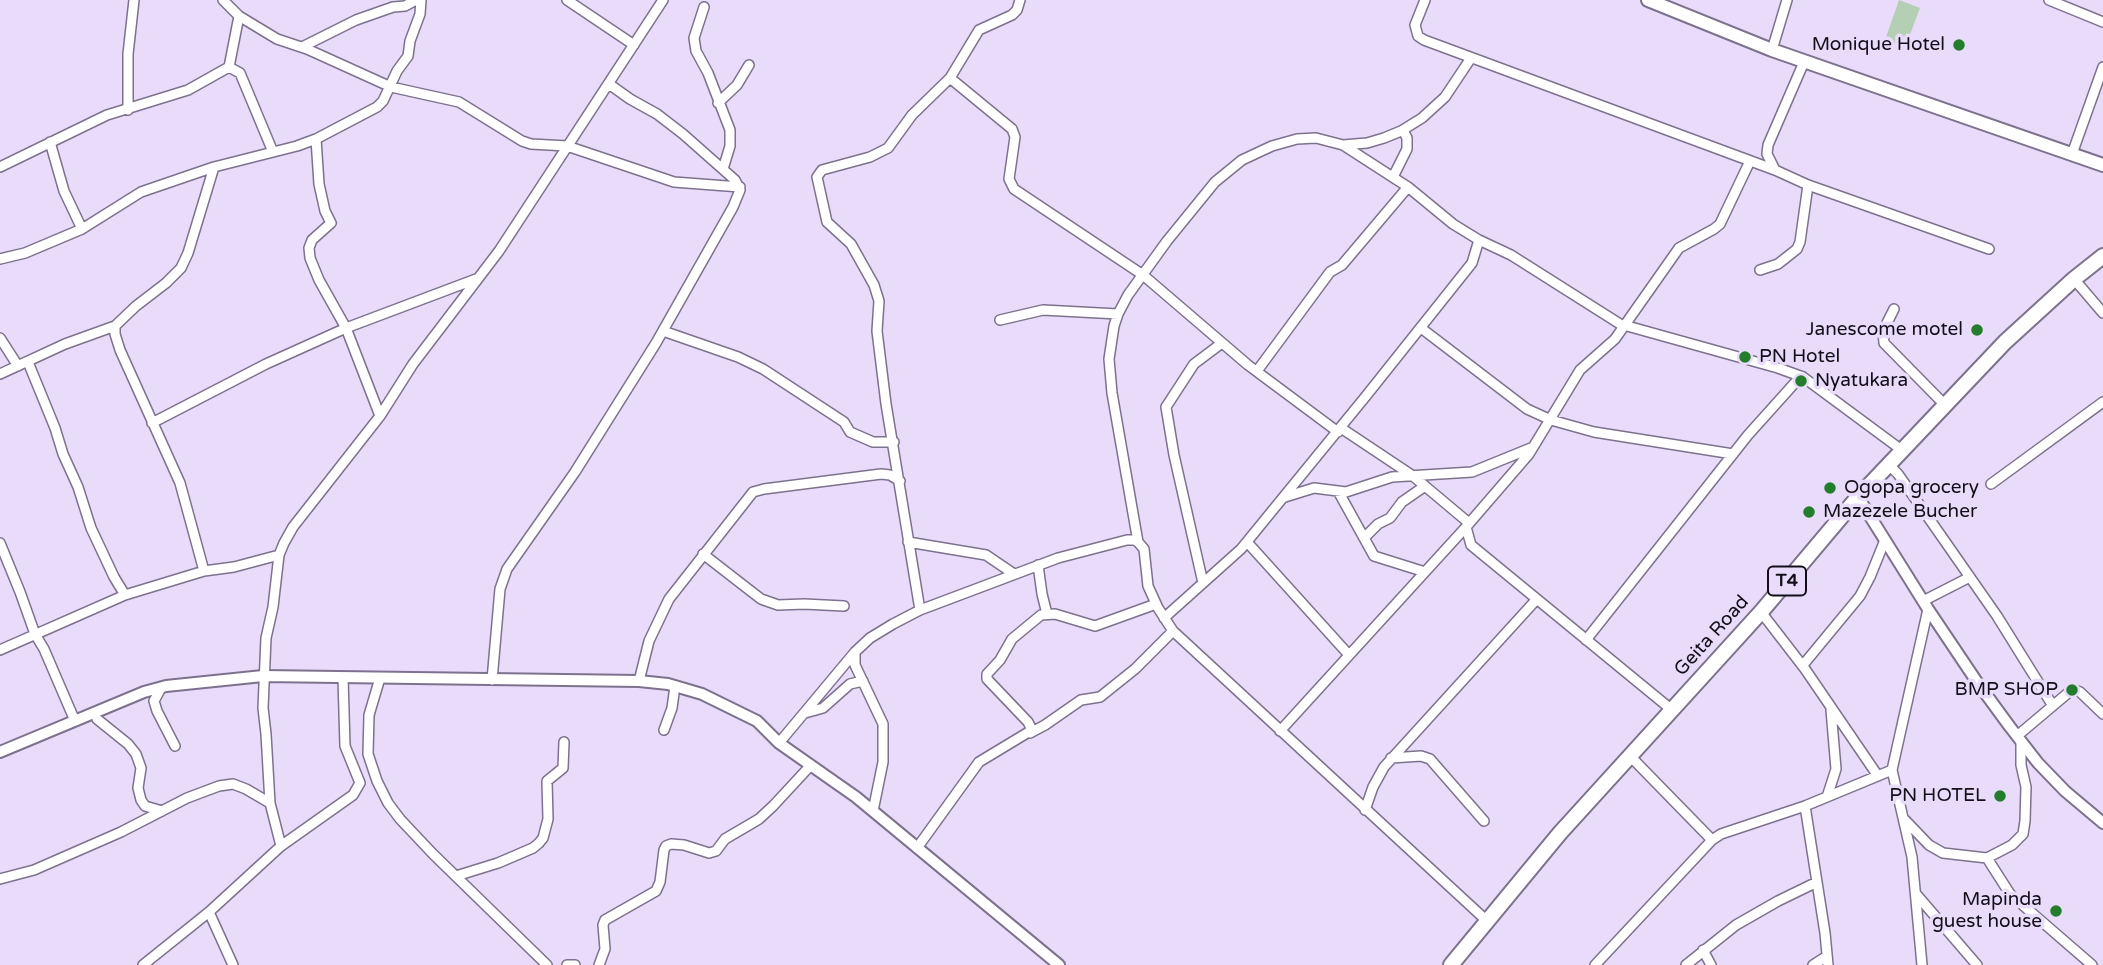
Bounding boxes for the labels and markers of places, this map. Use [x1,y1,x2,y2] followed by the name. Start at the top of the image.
[1812,34,1945,56] place label: Monique Hotel
[1951,37,1967,53] marker: Monique Hotel
[1806,319,1963,341] place label: Janescome motel
[1969,322,1985,338] marker: Janescome motel
[1759,346,1840,368] place label: PN Hotel
[1737,349,1753,365] marker: PN Hotel
[1815,370,1908,392] place label: Nyatukara
[1793,373,1809,389] marker: Nyatukara
[1844,477,1979,499] place label: Ogopa grocery
[1822,480,1838,496] marker: Ogopa grocery
[1823,501,1977,523] place label: Mazezele Bucher
[1801,504,1817,520] marker: Mazezele Bucher
[1955,679,2058,701] place label: BMP SHOP
[2064,682,2080,698] marker: BMP SHOP
[1889,785,1986,807] place label: PN HOTEL
[1992,788,2008,804] marker: PN HOTEL
[1932,889,2042,933] place label: Mapinda guest house
[2048,903,2064,919] marker: Mapinda guest house

